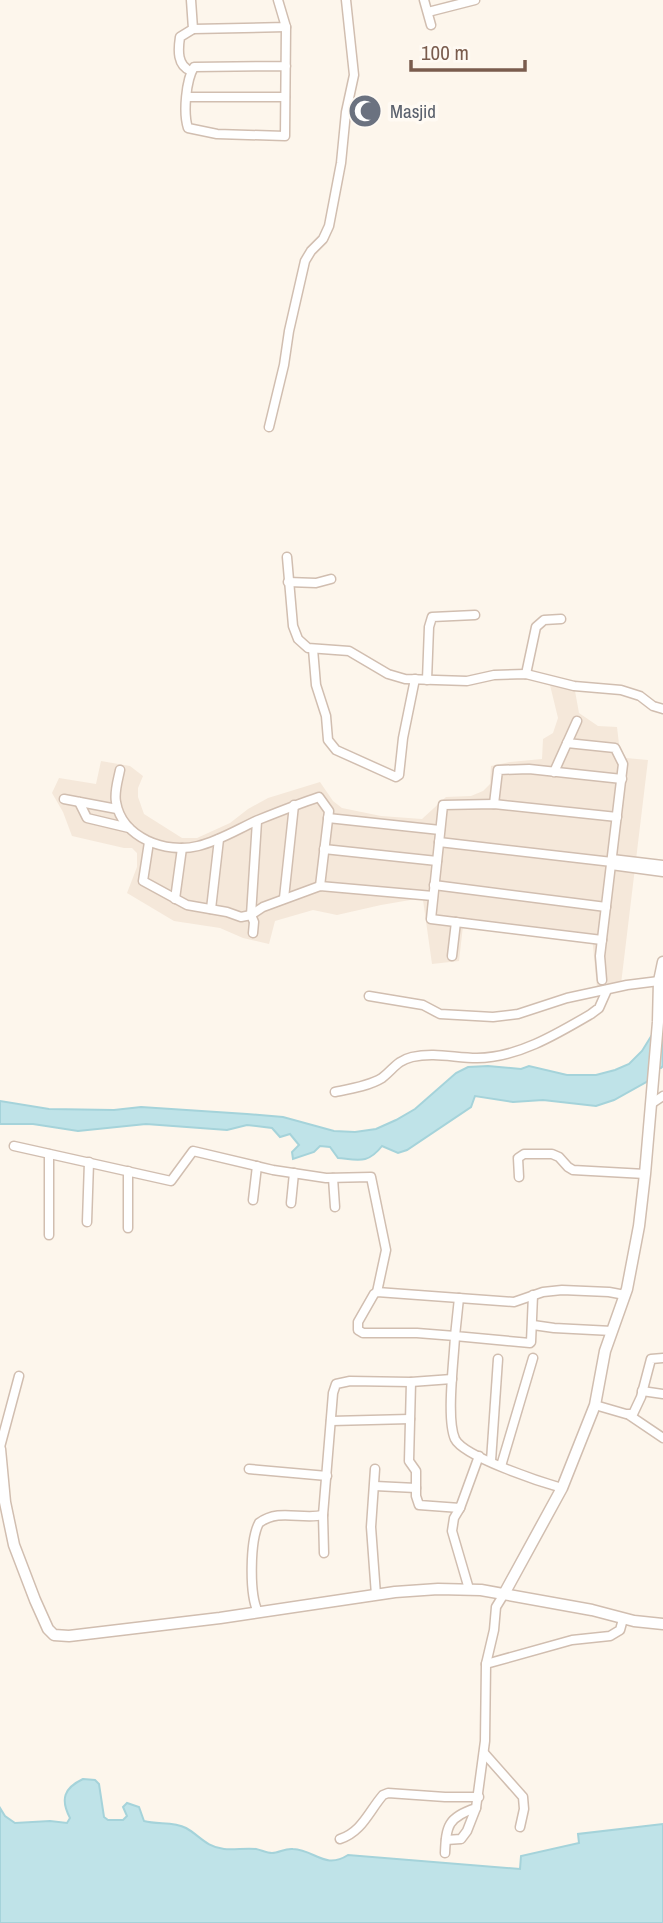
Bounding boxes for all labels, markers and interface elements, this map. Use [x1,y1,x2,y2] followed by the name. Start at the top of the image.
[411,28,525,72] scale bar
[421,38,469,67] text: 100 m
[346,92,384,130] mosque icon: Masjid
[390,98,436,124] place label: Masjid

